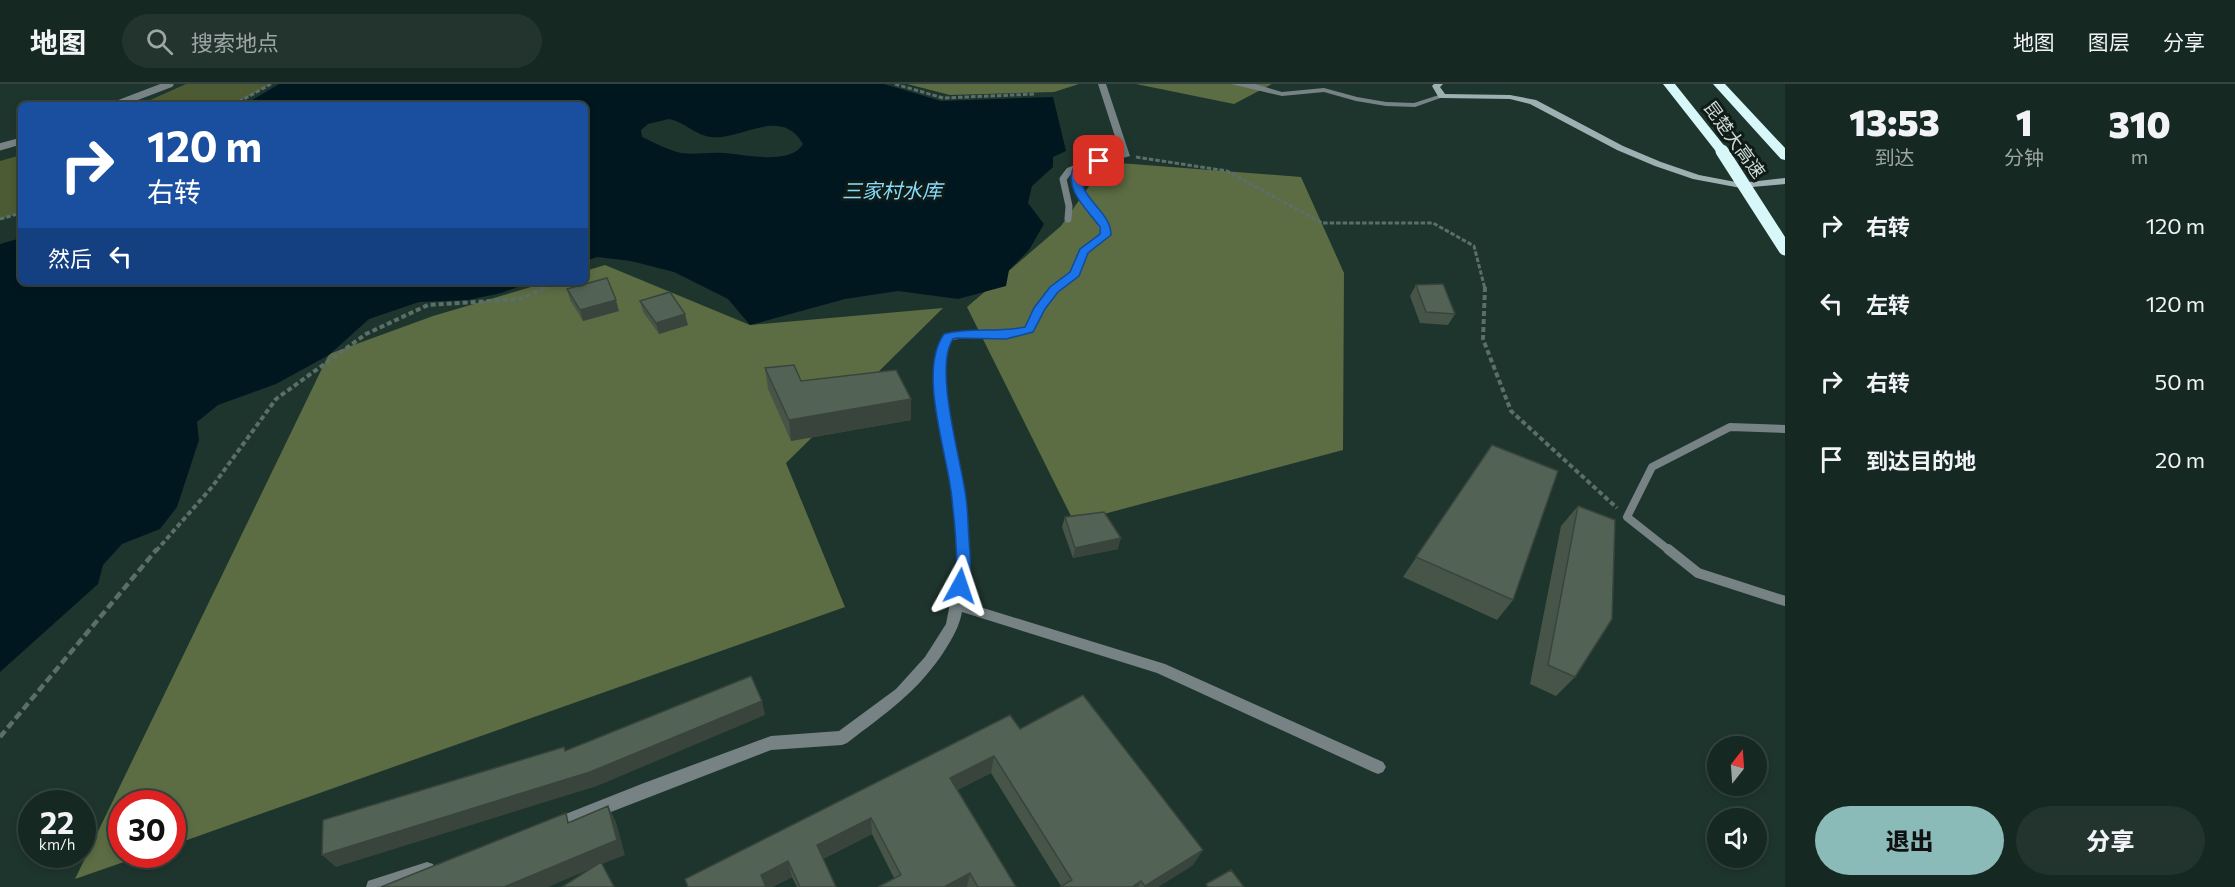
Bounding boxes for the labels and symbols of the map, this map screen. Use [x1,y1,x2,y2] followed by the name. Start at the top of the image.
[1699,97,1770,182] street label: 昆楚大高速
[1073,135,1124,186] pin
[842,178,945,202] water label: 三家村水库
[928,554,992,618] position arrow
[1707,736,1767,796] north arrow
[108,790,186,868] speed limit sign: 30

